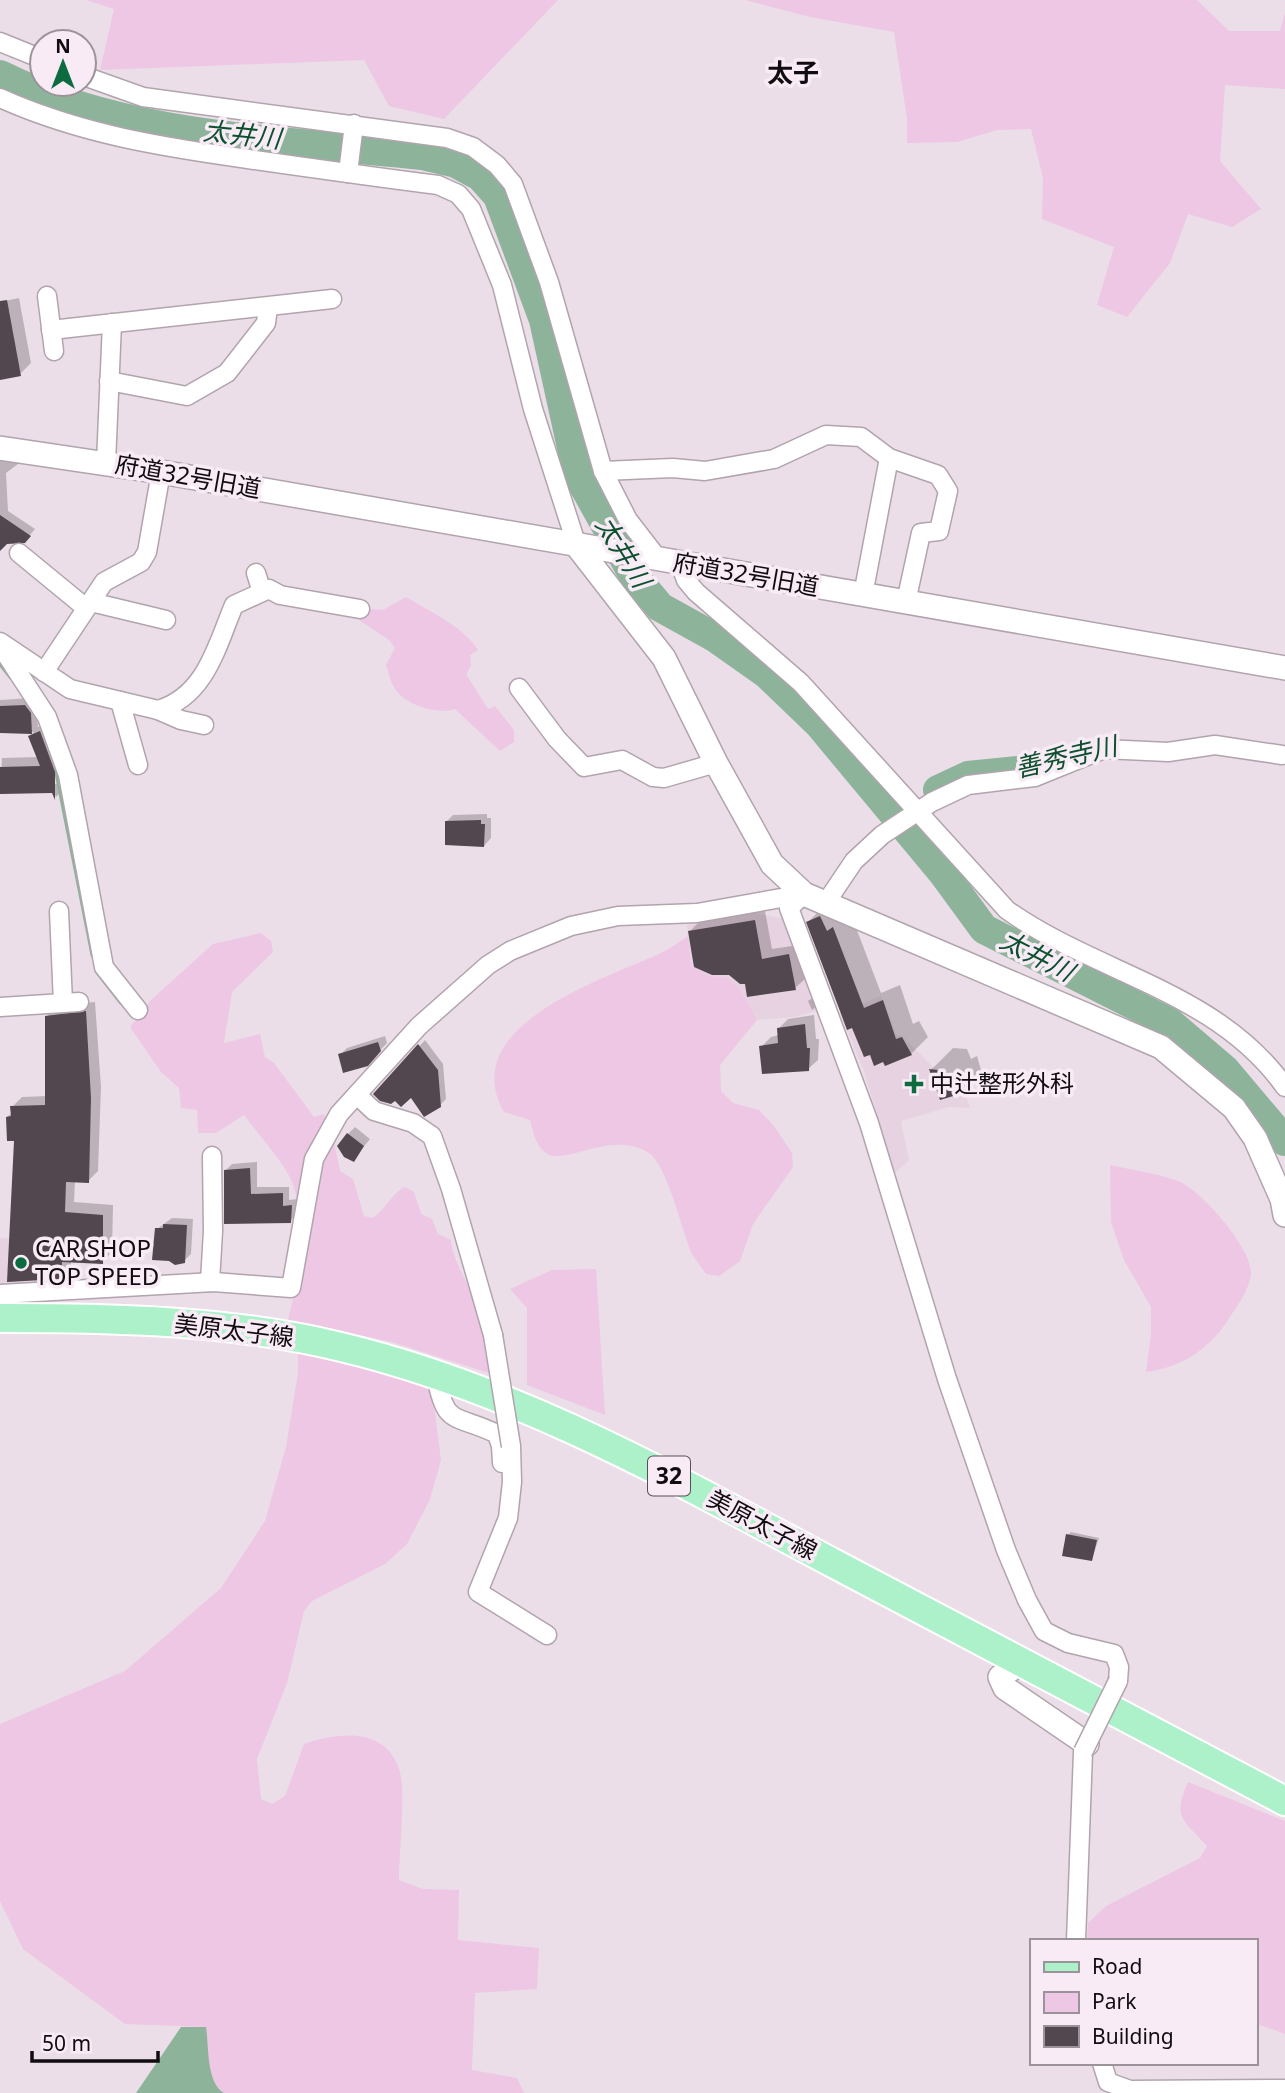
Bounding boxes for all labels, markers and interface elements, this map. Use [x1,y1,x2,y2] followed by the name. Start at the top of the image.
[28,28,98,98] north arrow
[55,33,71,59] text: N
[767,54,819,90] district label: 太子
[201,112,286,156] water label: 太井川
[113,446,264,505] street label: 府道32号旧道
[588,509,661,597] water label: 太井川
[671,544,822,603] street label: 府道32号旧道
[1011,726,1123,785] water label: 善秀寺川
[995,921,1083,990] water label: 太井川
[930,1066,1074,1099] place label: 中辻整形外科
[904,1074,924,1094] marker: 中辻整形外科
[35,1231,159,1292] place label: CAR SHOP TOP SPEED
[13,1255,29,1271] marker: CAR SHOP TOP SPEED
[173,1306,296,1353] street label: 美原太子線
[648,1456,690,1496] road number: 32
[702,1481,823,1566] street label: 美原太子線
[1030,1939,1257,2065] legend
[1092,1952,1142,1980] text: Road
[1092,1987,1137,2015] text: Park
[32,2020,158,2064] scale bar
[1092,2022,1174,2050] text: Building
[42,2029,91,2057] text: 50 m

